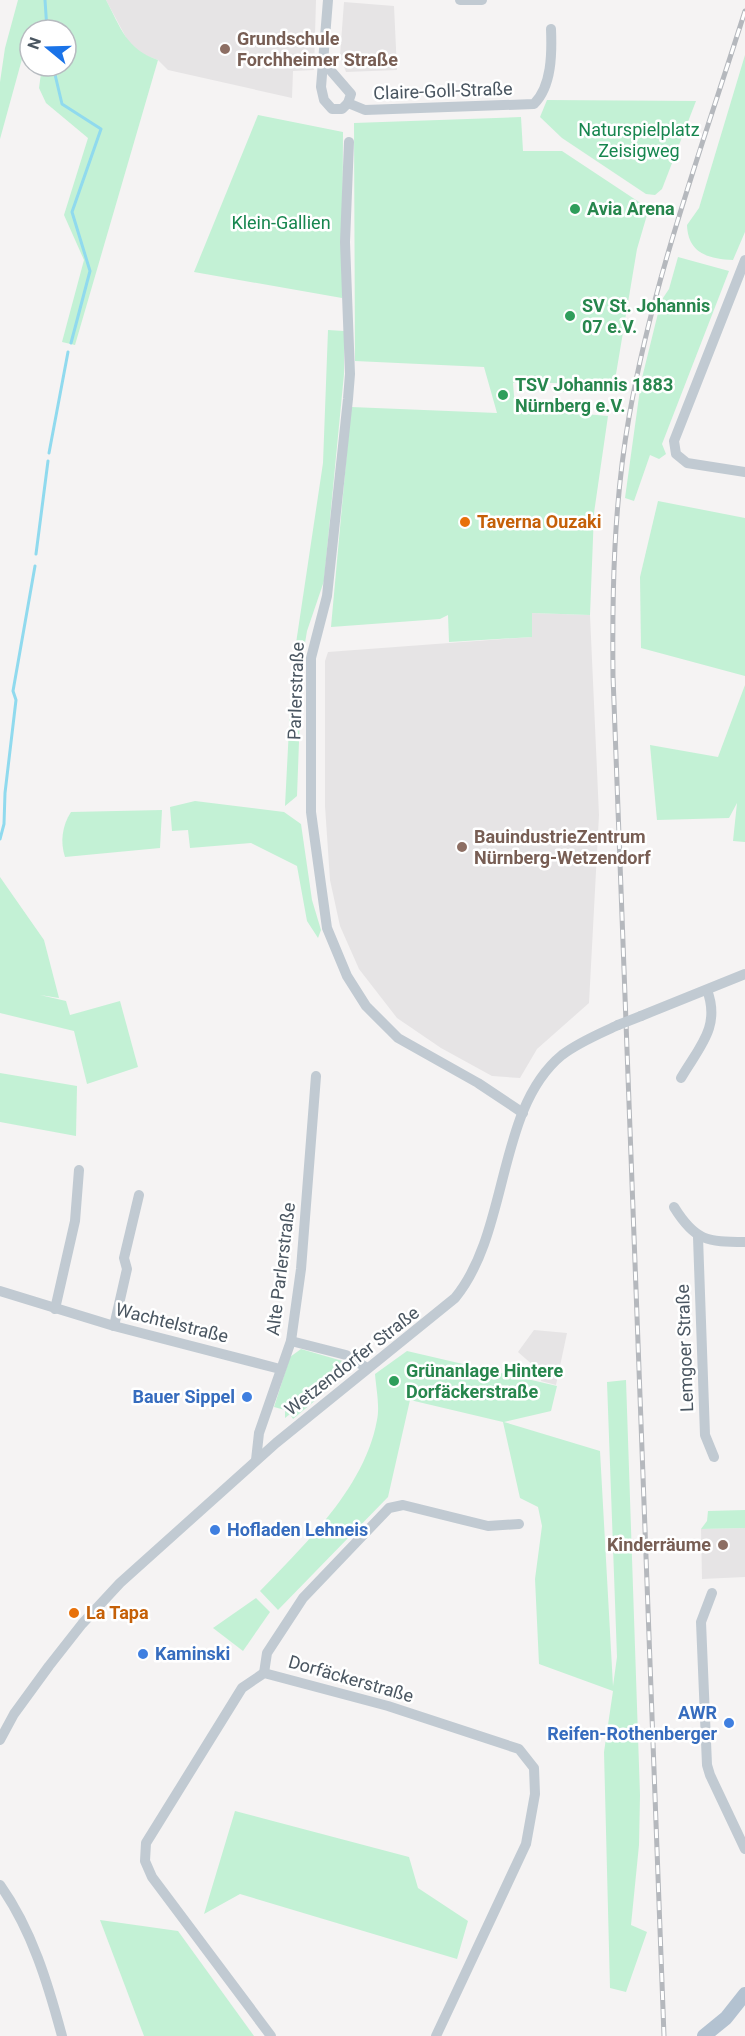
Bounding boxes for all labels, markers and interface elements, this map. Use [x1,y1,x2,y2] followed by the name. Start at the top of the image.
[18,18,78,78] north arrow
[237,28,398,70] place label: Grundschule Forchheimer Straße
[23,35,45,52] text: N
[218,42,232,56] marker: Grundschule Forchheimer Straße
[373,78,513,103] street label: Claire-Goll-Straße
[578,119,700,161] park label: Naturspielplatz Zeisigweg
[587,198,675,219] place label: Avia Arena
[568,202,582,216] marker: Avia Arena
[231,212,331,233] park label: Klein-Gallien
[582,295,710,337] place label: SV St. Johannis 07 e.V.
[563,309,577,323] marker: SV St. Johannis 07 e.V.
[515,374,673,416] place label: TSV Johannis 1883 Nürnberg e.V.
[496,388,510,402] marker: TSV Johannis 1883 Nürnberg e.V.
[477,511,602,532] place label: Taverna Ouzaki
[458,515,472,529] marker: Taverna Ouzaki
[283,642,308,740] street label: Parlerstraße
[474,826,651,868] place label: BauindustrieZentrum Nürnberg-Wetzendorf
[455,840,469,854] marker: BauindustrieZentrum Nürnberg-Wetzendorf
[262,1201,299,1337] street label: Alte Parlerstraße
[672,1284,697,1412] street label: Lemgoer Straße
[114,1298,231,1347] street label: Wachtelstraße
[280,1302,423,1420] street label: Wetzendorfer Straße
[406,1360,563,1402] place label: Grünanlage Hintere Dorfäckerstraße
[387,1374,401,1388] marker: Grünanlage Hintere Dorfäckerstraße
[132,1386,235,1407] place label: Bauer Sippel
[240,1390,254,1404] marker: Bauer Sippel
[227,1519,368,1540] place label: Hofladen Lehneis
[208,1523,222,1537] marker: Hofladen Lehneis
[607,1534,711,1555] place label: Kinderräume
[716,1538,730,1552] marker: Kinderräume
[86,1602,149,1623] place label: La Tapa
[67,1606,81,1620] marker: La Tapa
[155,1643,230,1664] place label: Kaminski
[136,1647,150,1661] marker: Kaminski
[286,1651,416,1706] street label: Dorfäckerstraße
[547,1702,717,1744] place label: AWR Reifen-Rothenberger
[722,1716,736,1730] marker: AWR Reifen-Rothenberger

